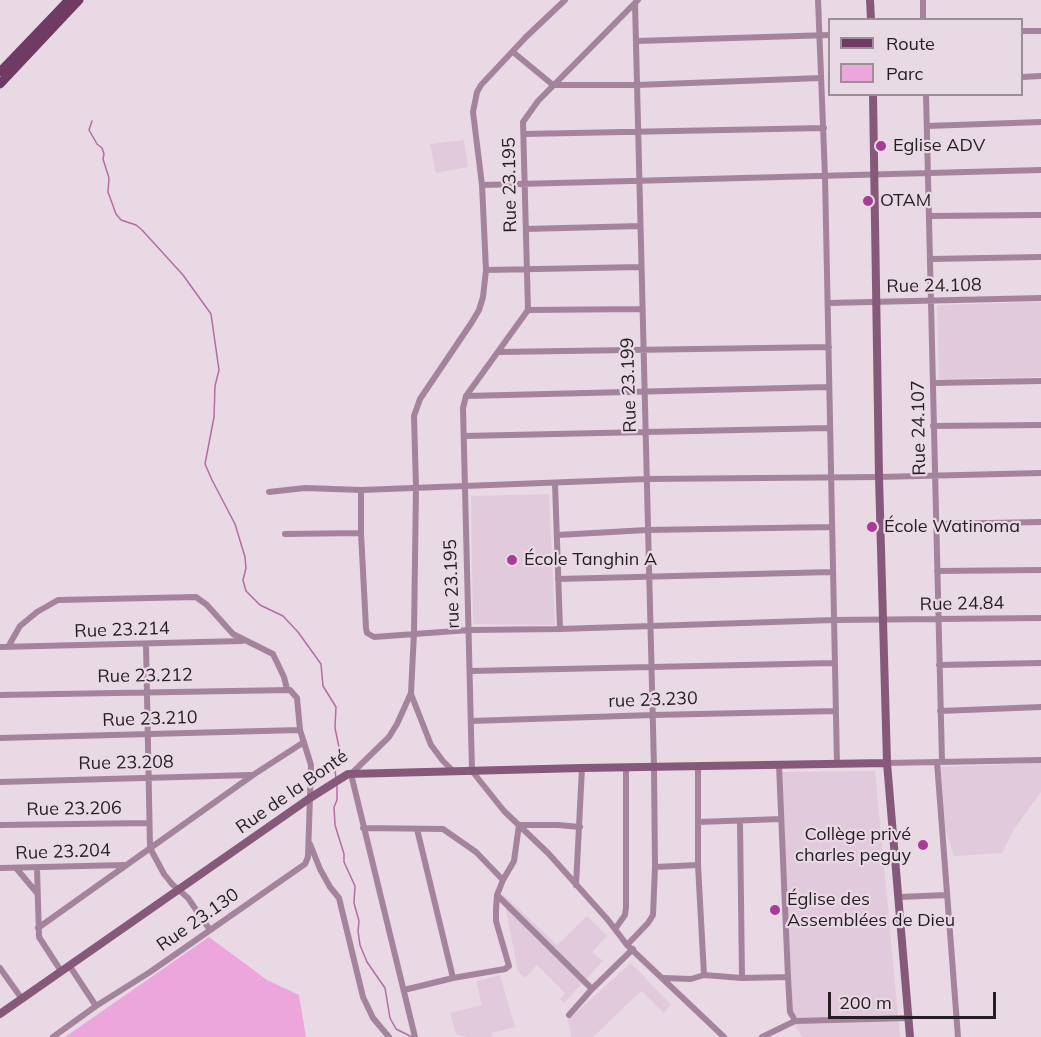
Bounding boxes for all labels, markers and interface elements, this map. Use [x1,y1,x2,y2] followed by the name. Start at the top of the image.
[828,18,1023,96] legend
[886,32,935,55] text: Route
[886,62,923,85] text: Parc
[893,135,985,157] place label: Eglise ADV
[498,137,522,233] street label: Rue 23.195
[874,139,888,153] marker: Eglise ADV
[880,190,931,212] place label: OTAM
[861,194,875,208] marker: OTAM
[886,274,982,298] street label: Rue 24.108
[617,337,641,433] street label: Rue 23.199
[907,380,931,476] street label: Rue 24.107
[884,516,1020,538] place label: École Watinoma
[865,520,879,534] marker: École Watinoma
[440,539,464,629] street label: rue 23.195
[524,549,657,571] place label: École Tanghin A
[505,553,519,567] marker: École Tanghin A
[919,592,1005,616] street label: Rue 24.84
[74,618,170,642] street label: Rue 23.214
[97,664,193,688] street label: Rue 23.212
[608,688,698,712] street label: rue 23.230
[102,707,198,731] street label: Rue 23.210
[232,745,352,839] street label: Rue de la Bonté
[78,751,174,775] street label: Rue 23.208
[26,797,122,821] street label: Rue 23.206
[795,824,911,866] place label: Collège privé charles peguy
[916,838,930,852] marker: Collège privé charles peguy
[15,840,111,864] street label: Rue 23.204
[153,884,243,956] street label: Rue 23.130
[787,889,955,932] place label: Église des Assemblées de Dieu
[768,903,782,917] marker: Église des Assemblées de Dieu
[831,980,999,1018] scale bar
[839,991,892,1014] text: 200 m

